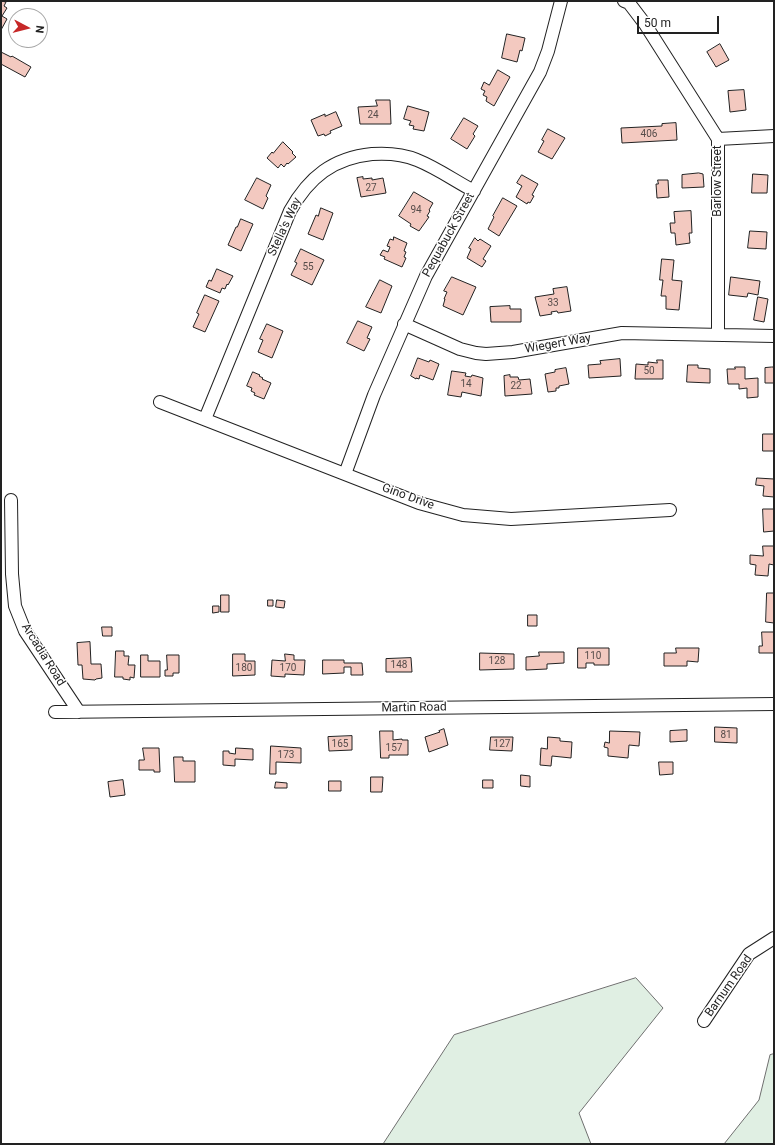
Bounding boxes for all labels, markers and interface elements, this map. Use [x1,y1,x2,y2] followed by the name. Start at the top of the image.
[8,8,48,48] north arrow
[639,8,721,34] scale bar
[644,16,671,30] text: 50 m
[32,25,46,34] text: N
[367,109,379,121] house number: 24
[641,128,657,140] house number: 406
[711,145,725,217] street label: Barlow Street
[365,182,377,194] house number: 27
[420,190,478,280] street label: Pequabuck Street
[265,196,305,258] street label: Stella's Way
[410,204,422,216] house number: 94
[302,261,314,273] house number: 55
[547,297,559,309] house number: 33
[524,331,592,357] street label: Wiegert Way
[643,365,655,377] house number: 50
[460,378,472,390] house number: 14
[510,380,522,392] house number: 22
[380,481,436,513] street label: Gino Drive
[18,621,68,689] street label: Arcadia Road
[585,650,601,662] house number: 110
[489,655,505,667] house number: 128
[391,659,407,671] house number: 148
[236,662,252,674] house number: 180
[280,662,296,674] house number: 170
[381,700,447,716] street label: Martin Road
[720,729,732,741] house number: 81
[332,738,348,750] house number: 165
[494,738,510,750] house number: 127
[386,742,402,754] house number: 157
[278,749,294,761] house number: 173
[702,952,756,1020] street label: Barnum Road

